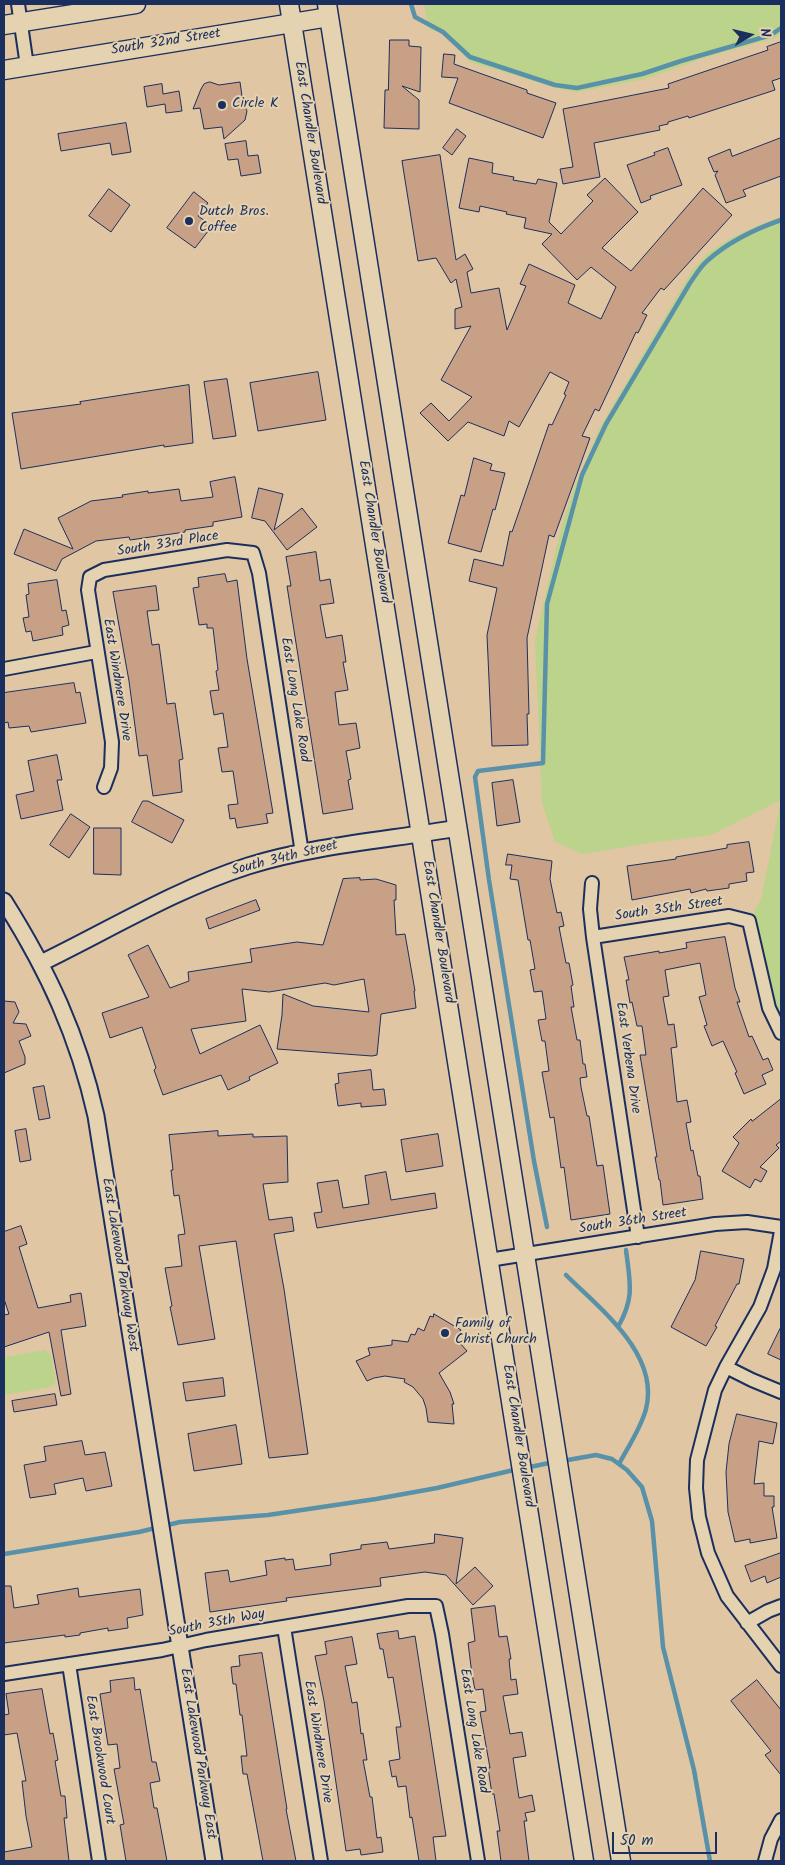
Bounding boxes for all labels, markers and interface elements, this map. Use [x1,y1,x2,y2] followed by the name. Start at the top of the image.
[725,10,775,60] north arrow
[110,26,222,60] street label: South 32nd Street
[753,27,776,39] text: N
[289,60,329,206] street label: East Chandler Boulevard
[232,97,278,113] place label: Circle K
[216,99,228,111] marker: Circle K
[199,205,269,238] place label: Dutch Bros. Coffee
[183,215,195,227] marker: Dutch Bros. Coffee
[353,459,393,605] street label: East Chandler Boulevard
[116,529,220,561] street label: South 33rd Place
[98,618,134,742] street label: East Windmere Drive
[276,636,312,764] street label: East Long Lake Road
[230,838,340,880] street label: South 34th Street
[417,859,457,1005] street label: East Chandler Boulevard
[614,894,724,926] street label: South 35th Street
[611,1001,643,1115] street label: East Verbena Drive
[97,1177,141,1353] street label: East Lakewood Parkway West
[578,1205,688,1239] street label: South 36th Street
[455,1317,537,1350] place label: Family of Christ Church
[439,1327,451,1339] marker: Family of Christ Church
[497,1363,537,1509] street label: East Chandler Boulevard
[168,1606,266,1642] street label: South 35th Way
[175,1667,219,1841] street label: East Lakewood Parkway East
[455,1667,491,1795] street label: East Long Lake Road
[299,1680,335,1804] street label: East Windmere Drive
[80,1694,118,1826] street label: East Brookwood Court
[615,1822,720,1854] scale bar
[620,1829,654,1853] text: 50 m

